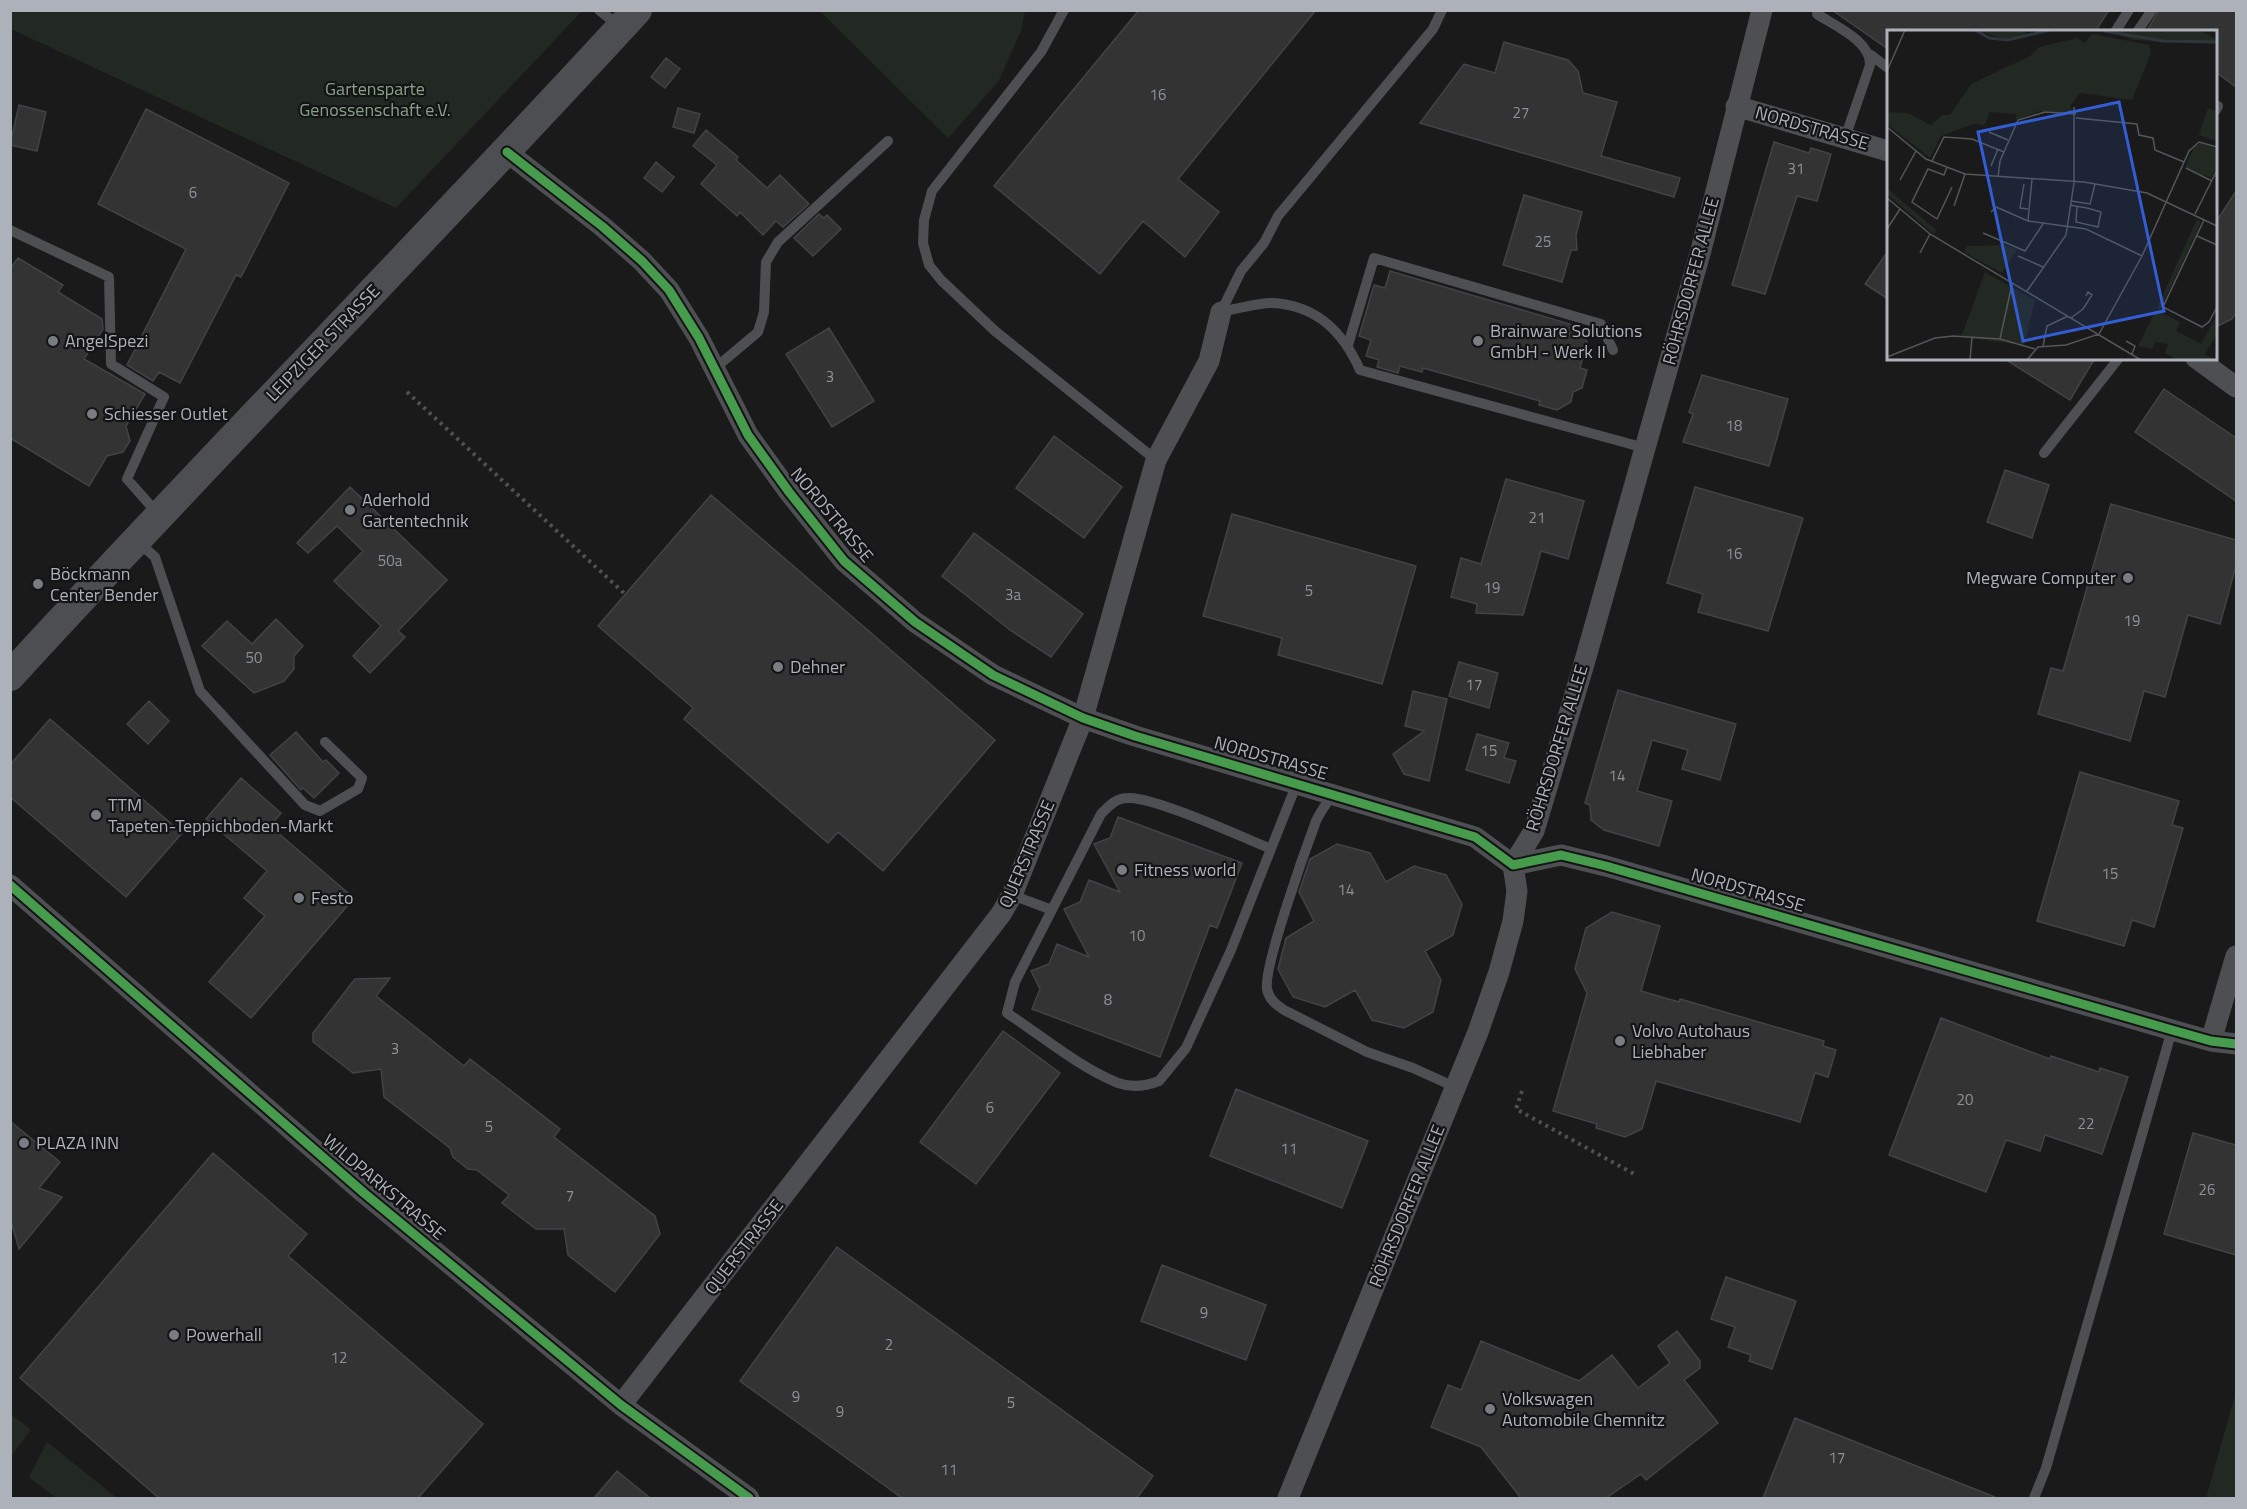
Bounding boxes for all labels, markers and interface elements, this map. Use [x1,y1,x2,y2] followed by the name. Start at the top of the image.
[1887,30,2217,360] inset map
[299,75,451,123] park label: Gartensparte Genossenschaft e.V.
[1150,83,1166,106] house number: 16
[1752,98,1872,157] street label: NORDSTRASSE
[1513,101,1529,124] house number: 27
[1788,157,1804,180] house number: 31
[189,181,197,204] house number: 6
[1655,194,1726,368] street label: RÖHRSDORFER ALLEE
[1535,230,1551,253] house number: 25
[259,278,386,407] street label: LEIPZIGER STRASSE
[1490,317,1642,365] place label: Brainware Solutions GmbH - Werk II
[65,327,148,354] place label: AngelSpezi
[46,334,60,348] marker: AngelSpezi
[1471,334,1485,348] marker: Brainware Solutions GmbH - Werk II
[826,365,834,388] house number: 3
[104,400,228,427] place label: Schiesser Outlet
[85,407,99,421] marker: Schiesser Outlet
[1726,414,1742,437] house number: 18
[784,461,880,568] street label: NORDSTRASSE
[362,486,469,534] place label: Aderhold Gartentechnik
[343,503,357,517] marker: Aderhold Gartentechnik
[1529,506,1545,529] house number: 21
[1726,542,1742,565] house number: 16
[378,549,403,572] house number: 50a
[50,560,159,608] place label: Böckmann Center Bender
[1966,564,2116,591] place label: Megware Computer
[2121,571,2135,585] marker: Megware Computer
[1484,576,1500,599] house number: 19
[31,577,45,591] marker: Böckmann Center Bender
[1305,579,1313,602] house number: 5
[1005,583,1021,606] house number: 3a
[2124,609,2140,632] house number: 19
[246,646,262,669] house number: 50
[790,653,845,680] place label: Dehner
[771,660,785,674] marker: Dehner
[1518,661,1595,834] street label: RÖHRSDORFER ALLEE
[1466,673,1482,696] house number: 17
[1211,728,1331,787] street label: NORDSTRASSE
[1481,739,1497,762] house number: 15
[1609,764,1625,787] house number: 14
[108,791,334,839] place label: TTM Tapeten-Teppichboden-Markt
[992,796,1061,912] street label: QUERSTRASSE
[89,808,103,822] marker: TTM Tapeten-Teppichboden-Markt
[1134,856,1236,883] place label: Fitness world
[1688,860,1808,919] street label: NORDSTRASSE
[2102,862,2118,885] house number: 15
[1115,863,1129,877] marker: Fitness world
[1338,878,1354,901] house number: 14
[311,884,353,911] place label: Festo
[292,891,306,905] marker: Festo
[1129,924,1145,947] house number: 10
[1104,988,1112,1011] house number: 8
[1632,1017,1750,1065] place label: Volvo Autohaus Liebhaber
[1613,1034,1627,1048] marker: Volvo Autohaus Liebhaber
[391,1037,399,1060] house number: 3
[1957,1088,1973,1111] house number: 20
[986,1096,994,1119] house number: 6
[2078,1112,2094,1135] house number: 22
[485,1115,493,1138] house number: 5
[1362,1121,1451,1291] street label: RÖHRSDORFER ALLEE
[317,1127,452,1246] street label: WILDPARKSTRASSE
[36,1129,119,1156] place label: PLAZA INN
[17,1136,31,1150] marker: PLAZA INN
[1281,1137,1297,1160] house number: 11
[2199,1178,2215,1201] house number: 26
[566,1184,574,1207] house number: 7
[698,1193,790,1300] street label: QUERSTRASSE
[1200,1301,1208,1324] house number: 9
[186,1321,262,1348] place label: Powerhall
[167,1328,181,1342] marker: Powerhall
[885,1333,893,1356] house number: 2
[331,1346,347,1369] house number: 12
[792,1385,800,1408] house number: 9
[1502,1385,1665,1433] place label: Volkswagen Automobile Chemnitz
[1007,1391,1015,1414] house number: 5
[836,1400,844,1423] house number: 9
[1483,1402,1497,1416] marker: Volkswagen Automobile Chemnitz
[1829,1446,1845,1469] house number: 17
[941,1458,957,1481] house number: 11

